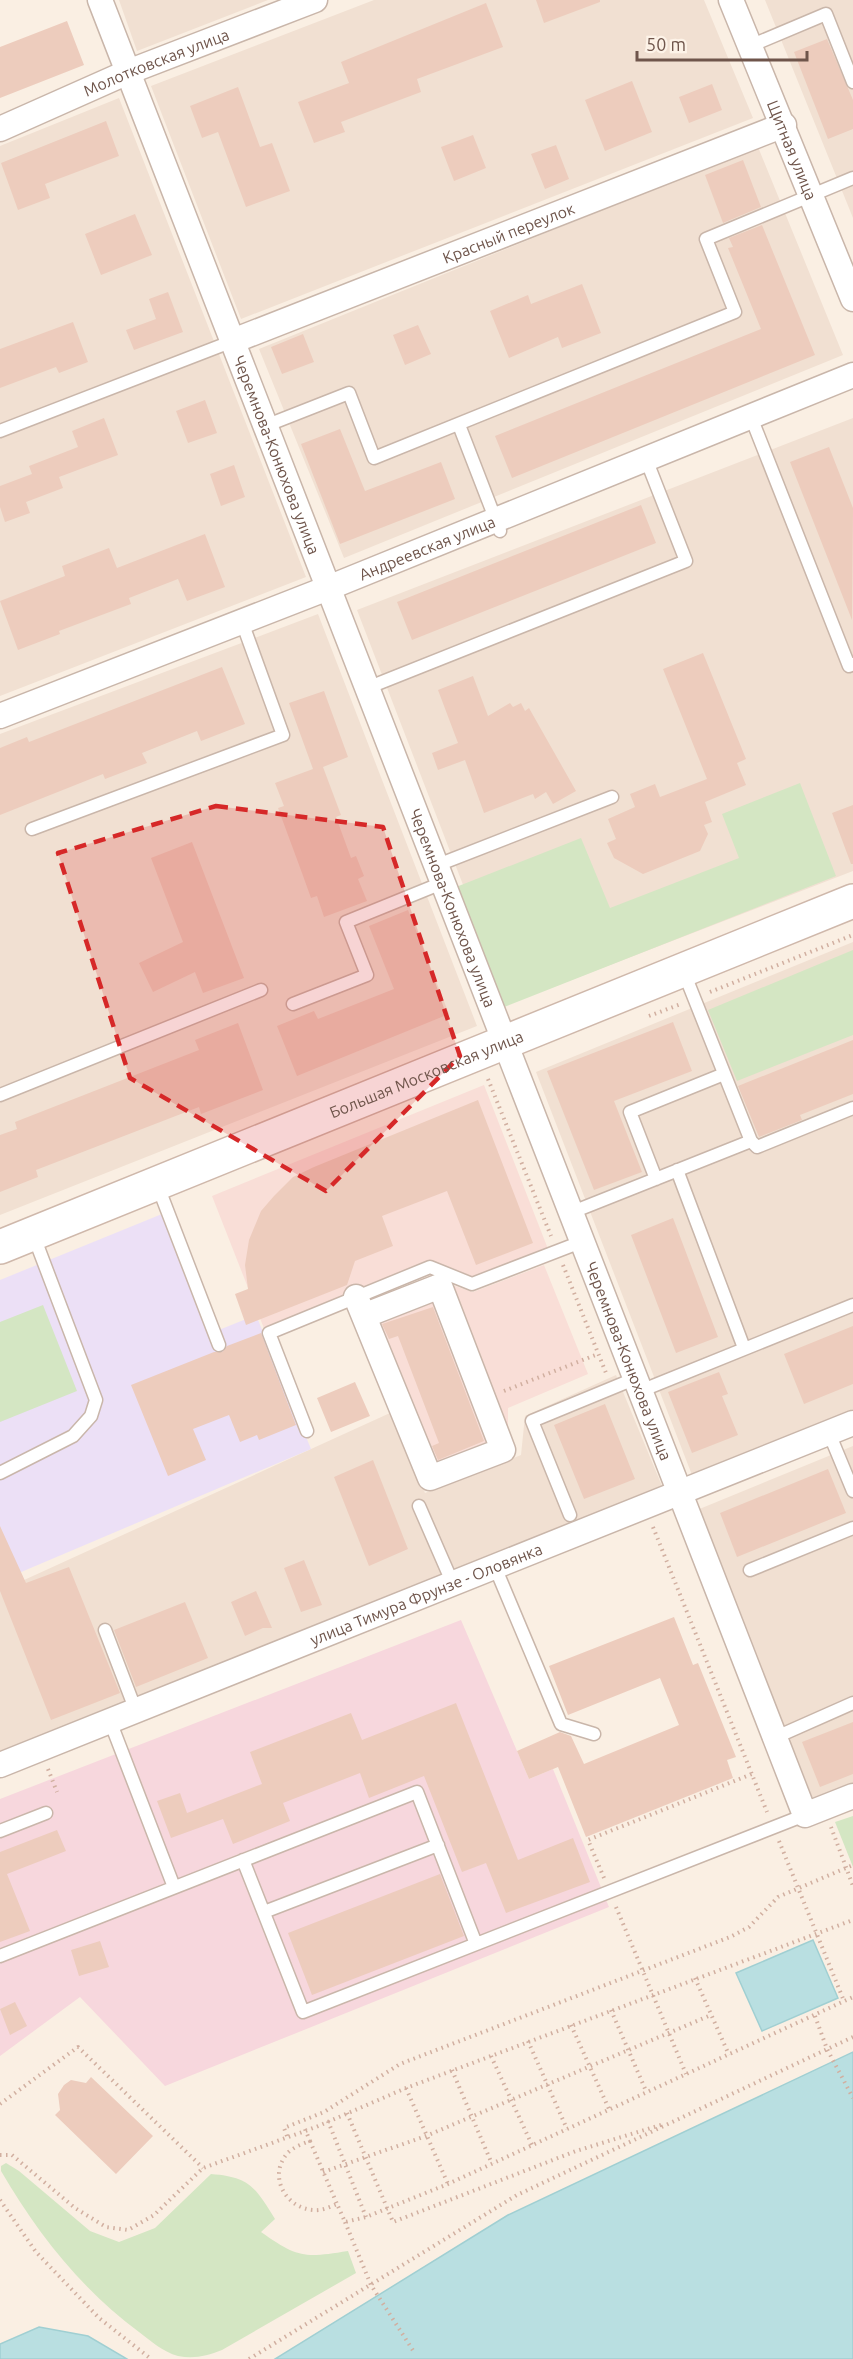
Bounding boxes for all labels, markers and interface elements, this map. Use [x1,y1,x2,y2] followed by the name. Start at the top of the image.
[637,24,806,62] scale bar
[81,25,232,100] street label: Молотковская улица
[646,34,686,54] text: 50 m
[764,97,821,203] street label: Щитная улица
[440,199,577,267] street label: Красный переулок
[230,353,323,557] street label: Черемнова-Конюхова улица
[356,512,498,583] street label: Андреевская улица
[406,806,499,1010] street label: Черемнова-Конюхова улица
[327,1027,526,1121] street label: Большая Московская улица
[582,1259,675,1463] street label: Черемнова-Конюхова улица
[307,1540,545,1649] street label: улица Тимура Фрунзе - Оловянка

